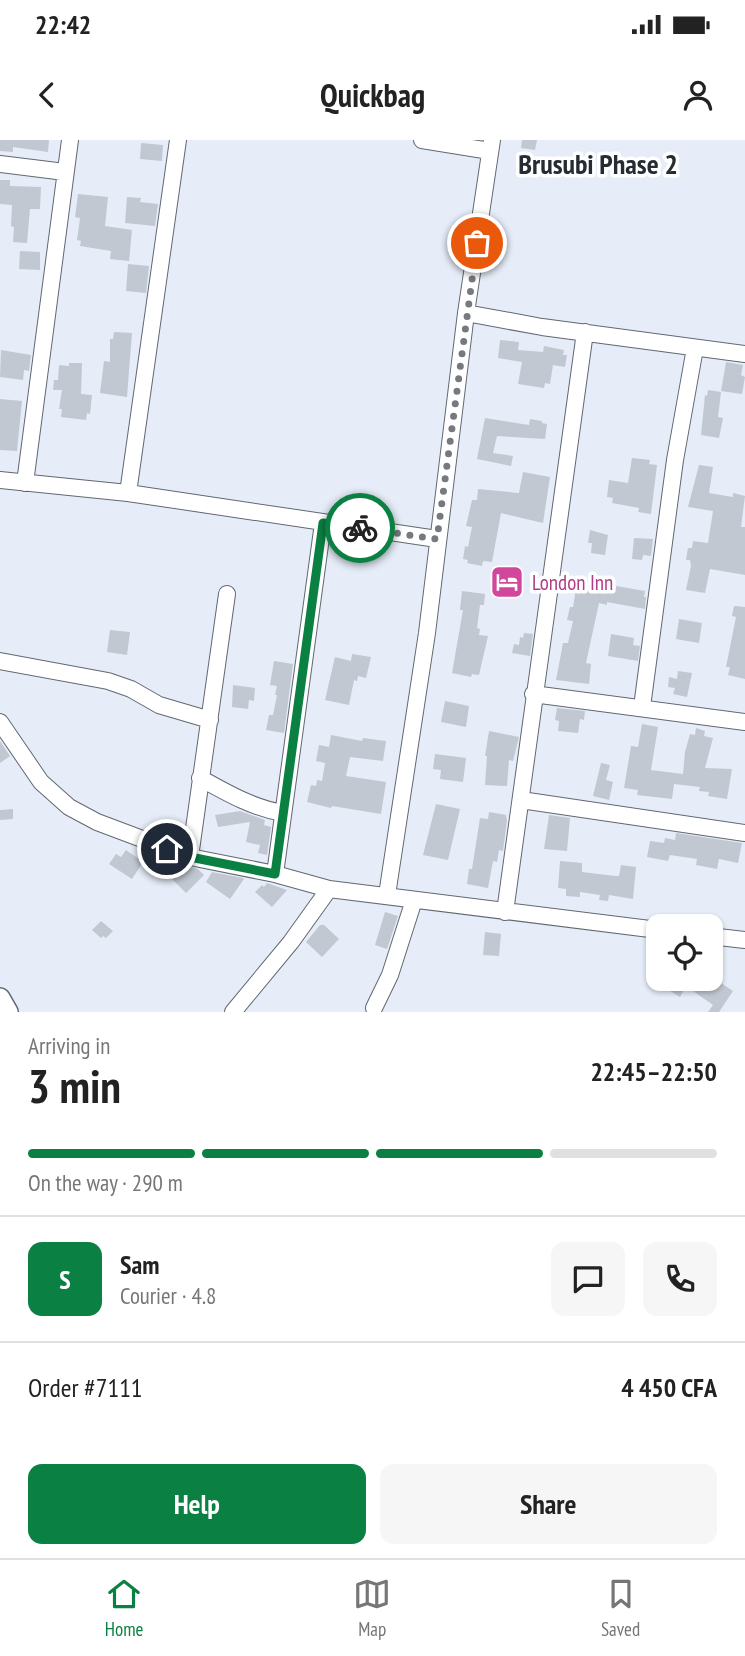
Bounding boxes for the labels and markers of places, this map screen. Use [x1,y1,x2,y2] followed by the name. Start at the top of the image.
[447,213,507,273] pin
[488,563,526,601] hotel icon: London Inn
[532,569,613,596] place label: London Inn
[137,819,197,879] pin

